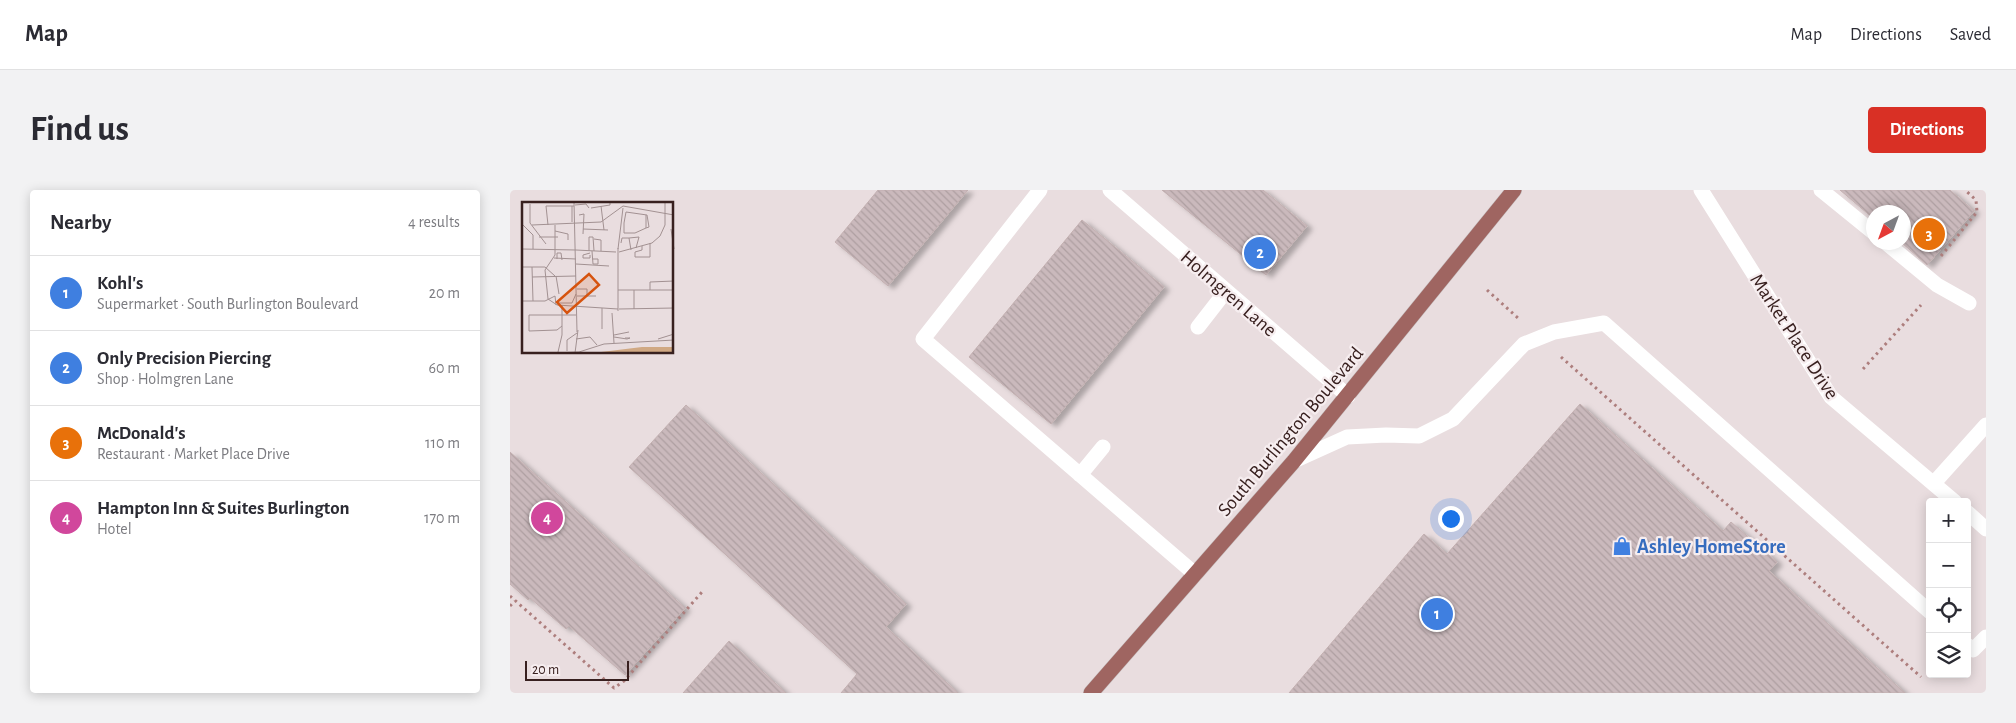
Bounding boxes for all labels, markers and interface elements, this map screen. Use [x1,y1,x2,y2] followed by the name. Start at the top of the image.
[25,22,68,46] text: Map
[1791,26,1822,44] text: Map
[1850,26,1922,44] text: Directions
[1950,26,1991,44] text: Saved
[1868,107,1986,153] button: Directions
[30,112,129,147] text: Find us
[522,202,674,354] inset map
[1866,205,1911,250] north arrow
[50,212,111,233] text: Nearby
[408,214,460,230] text: 4 results
[1913,215,1945,253] pin: 3
[1244,234,1276,272] pin: 2
[1177,247,1280,341] street label: Holmgren Lane
[1746,270,1842,403] street label: Market Place Drive
[97,274,143,293] text: Kohl's
[63,285,69,301] text: 1
[429,285,460,301] text: 20 m
[97,296,358,312] text: Supermarket · South Burlington Boulevard
[1214,343,1367,520] street label: South Burlington Boulevard
[97,349,271,368] text: Only Precision Piercing
[62,360,70,376] text: 2
[429,360,460,376] text: 60 m
[97,371,234,387] text: Shop · Holmgren Lane
[97,424,186,443] text: McDonald's
[63,435,69,451] text: 3
[425,435,460,451] text: 110 m
[97,446,290,462] text: Restaurant · Market Place Drive
[1926,498,1971,678] map controls
[1926,498,1971,543] button: +
[97,499,349,518] text: Hampton Inn & Suites Burlington
[531,499,563,537] pin: 4
[1438,506,1464,532] your location
[62,510,70,526] text: 4
[424,510,460,526] text: 170 m
[97,521,132,537] text: Hotel
[1611,535,1633,557] shop icon: Ashley HomeStore
[1637,537,1786,557] place label: Ashley HomeStore
[1926,543,1971,588] button: −
[1926,588,1971,633] button: locate
[1421,595,1453,633] pin: 1
[1926,633,1971,678] button: layers
[525,658,629,681] scale bar
[532,663,559,677] text: 20 m

